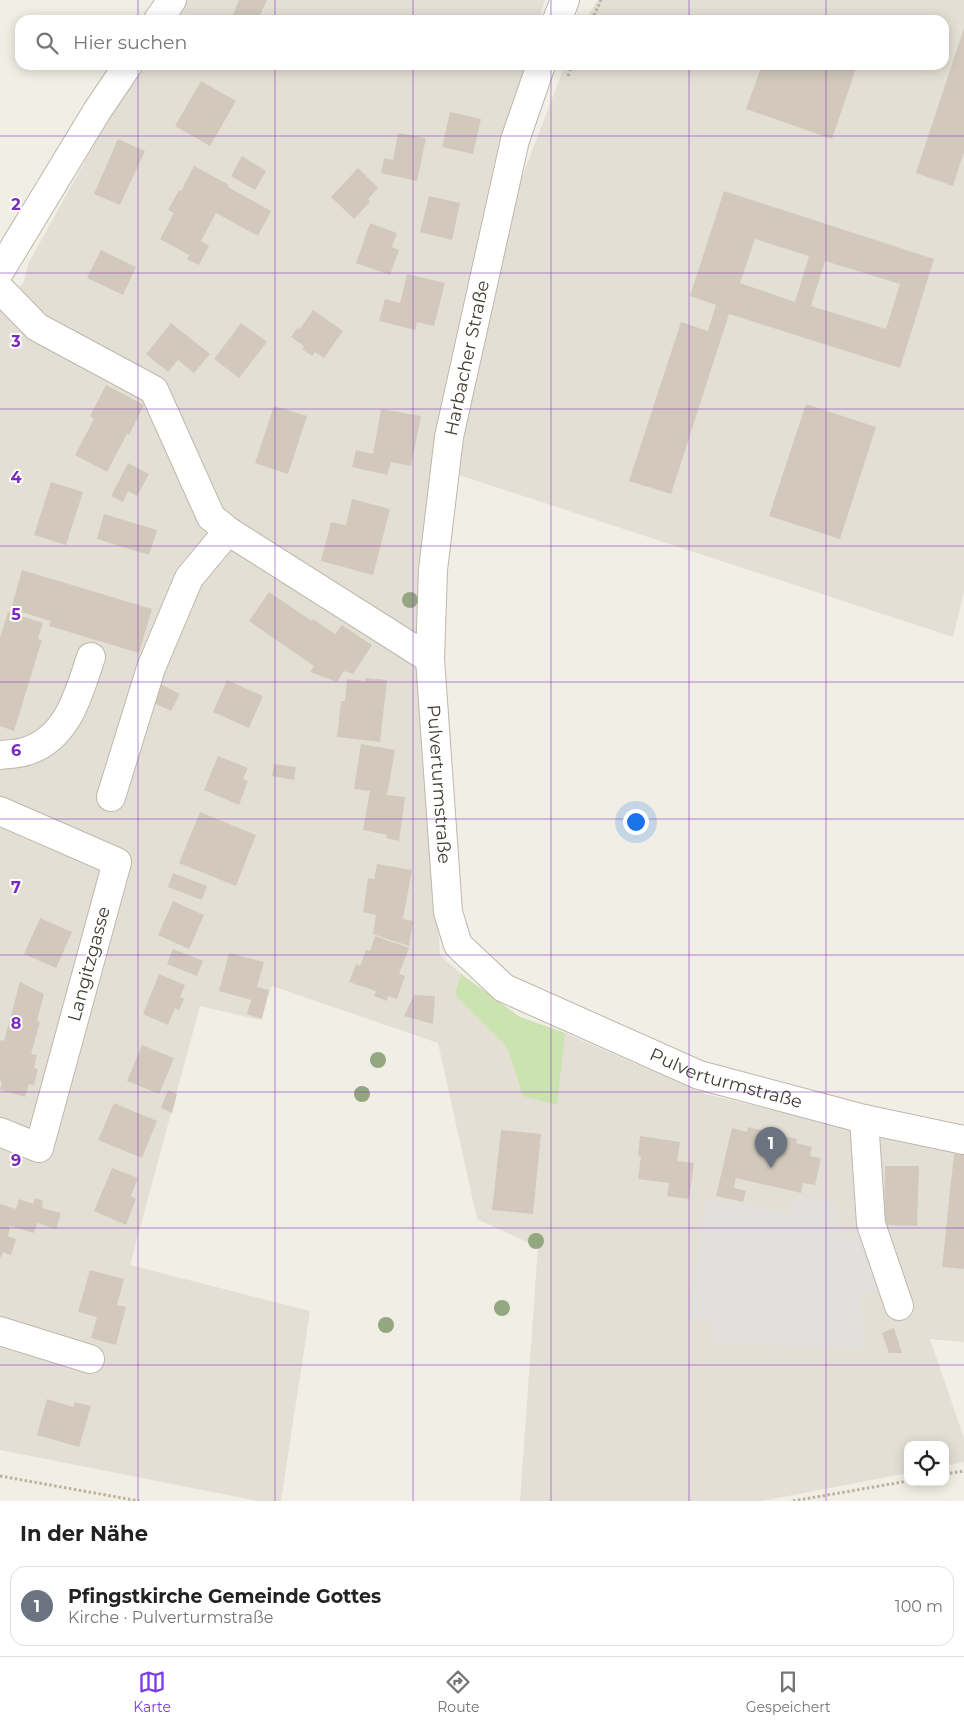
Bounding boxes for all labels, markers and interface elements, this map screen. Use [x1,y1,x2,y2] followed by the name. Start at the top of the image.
[15,15,949,70] search box
[33,29,61,57] icon: search
[73,31,187,54] text: Hier suchen
[11,195,21,214] text: 2
[440,278,494,438] street label: Harbacher Straße
[10,332,21,351] text: 3
[10,468,22,487] text: 4
[11,605,21,624] text: 5
[422,704,456,865] street label: Pulverturmstraße
[11,741,21,760] text: 6
[623,809,649,835] your location
[11,878,21,897] text: 7
[63,904,115,1024] street label: Langitzgasse
[11,1014,21,1033] text: 8
[646,1043,805,1113] street label: Pulverturmstraße
[755,1127,787,1168] pin: 1
[11,1151,21,1170] text: 9
[904,1441,949,1486] map controls
[904,1441,949,1486] button: locate
[20,1521,148,1546] text: In der Nähe
[68,1585,381,1608] text: Pfingstkirche Gemeinde Gottes
[34,1597,40,1616] text: 1
[895,1597,943,1616] text: 100 m
[68,1608,273,1627] text: Kirche · Pulverturmstraße
[133,1668,171,1716] tab: Karte
[437,1668,479,1716] tab: Route
[746,1668,831,1716] tab: Gespeichert

